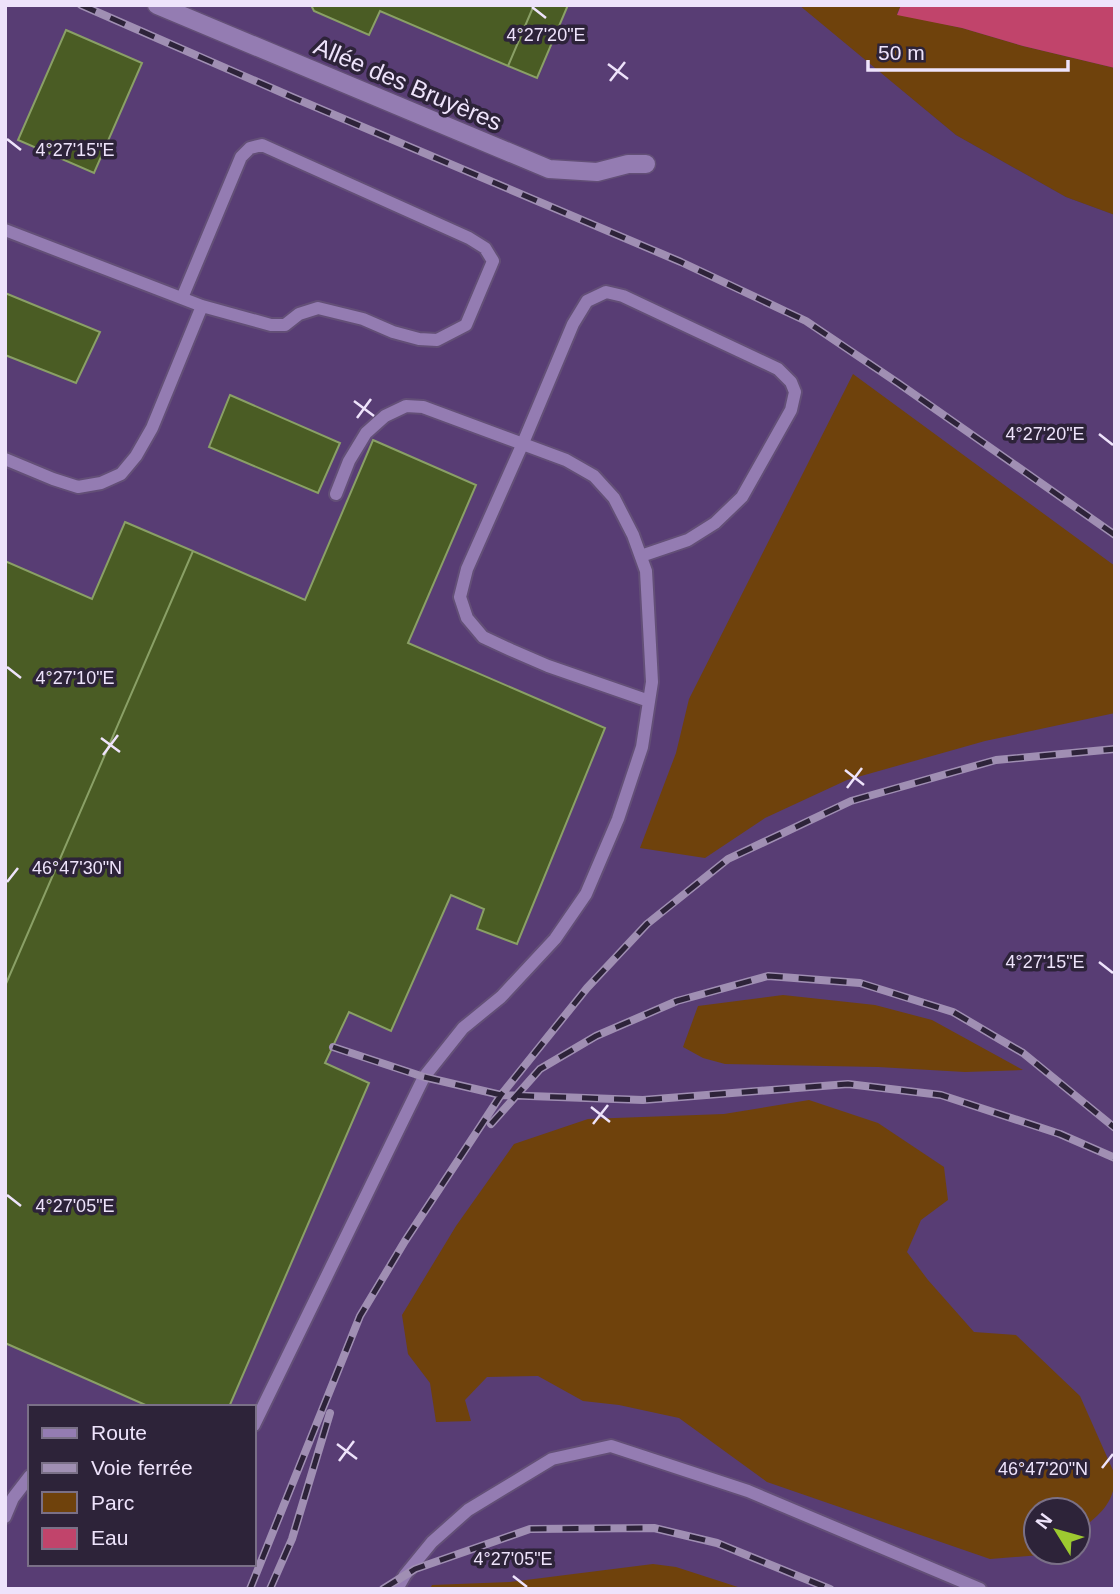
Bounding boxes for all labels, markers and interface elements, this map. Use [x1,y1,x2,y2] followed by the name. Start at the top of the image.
[506,25,586,45] text: 4°27'20"E
[868,28,1068,72] scale bar
[310,32,506,136] street label: Allée des Bruyères
[878,41,925,64] text: 50 m
[35,140,115,160] text: 4°27'15"E
[1005,424,1085,444] text: 4°27'20"E
[35,668,115,688] text: 4°27'10"E
[32,858,122,878] text: 46°47'30"N
[1005,952,1085,972] text: 4°27'15"E
[35,1196,115,1216] text: 4°27'05"E
[28,1405,256,1566] legend
[91,1421,147,1444] text: Route
[91,1456,193,1479] text: Voie ferrée
[998,1459,1088,1479] text: 46°47'20"N
[91,1491,134,1514] text: Parc
[1022,1496,1092,1566] north arrow
[1031,1509,1056,1533] text: N
[91,1526,128,1549] text: Eau
[473,1549,553,1569] text: 4°27'05"E

